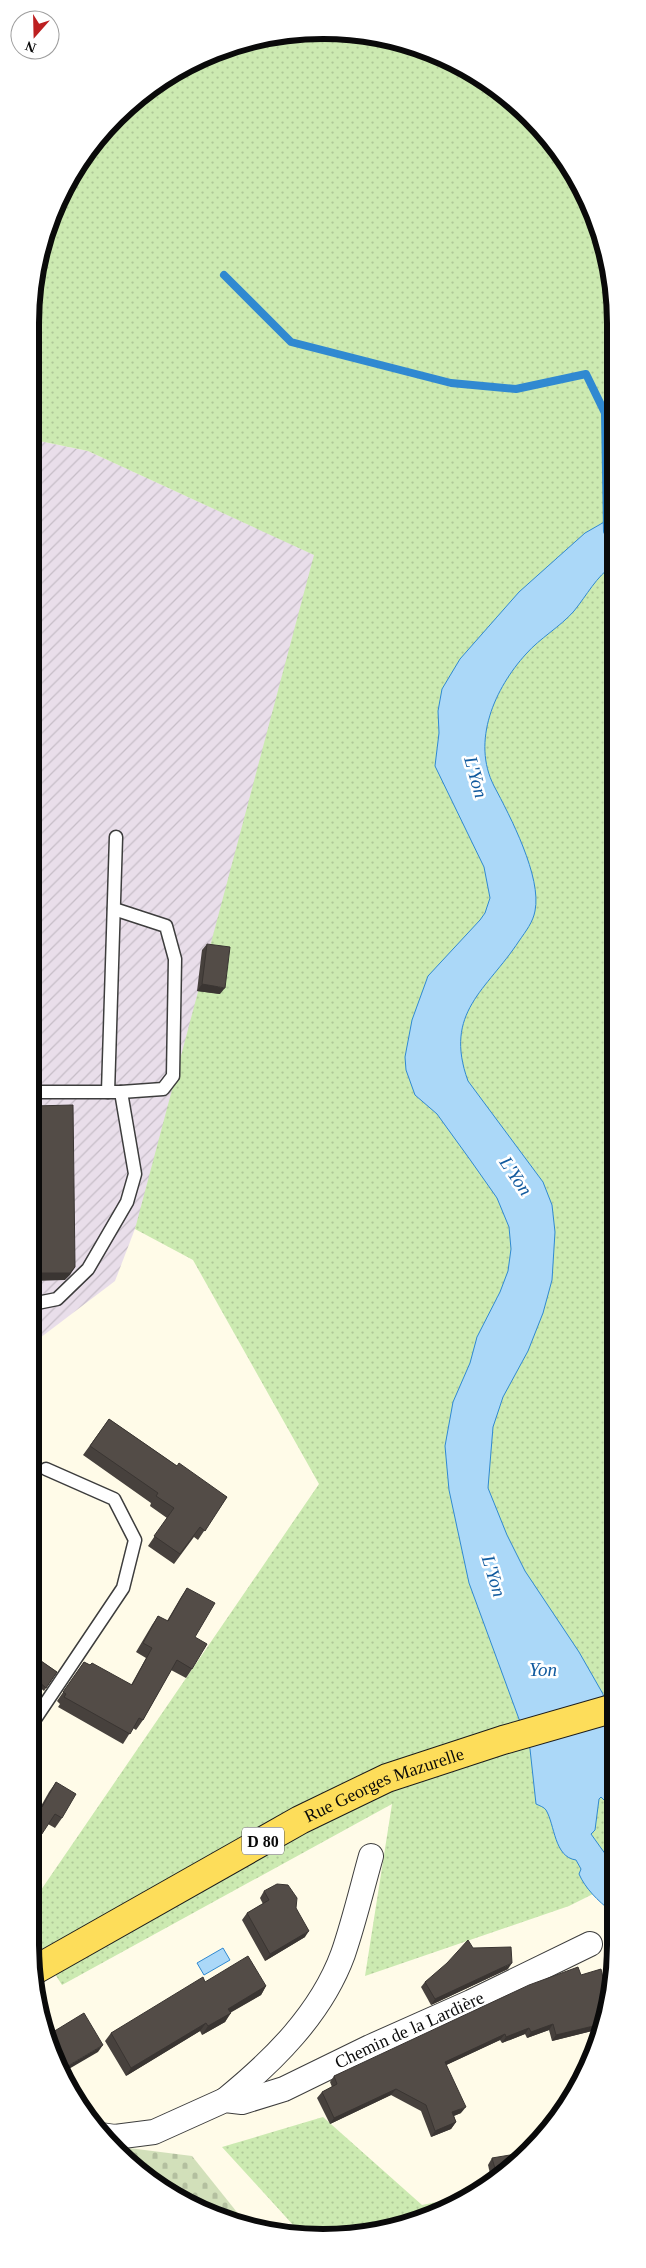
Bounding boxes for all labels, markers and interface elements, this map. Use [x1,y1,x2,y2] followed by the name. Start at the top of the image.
[10,10,60,60] north arrow
[23,38,38,56] text: N
[460,753,492,800] water label: L'Yon
[495,1152,537,1199] water label: L'Yon
[477,1552,510,1599] water label: L'Yon
[529,1659,557,1680] water label: Yon
[301,1744,466,1826] street label: Rue Georges Mazurelle
[242,1828,284,1854] road number: D 80
[332,1987,487,2073] street label: Chemin de la Lardière

